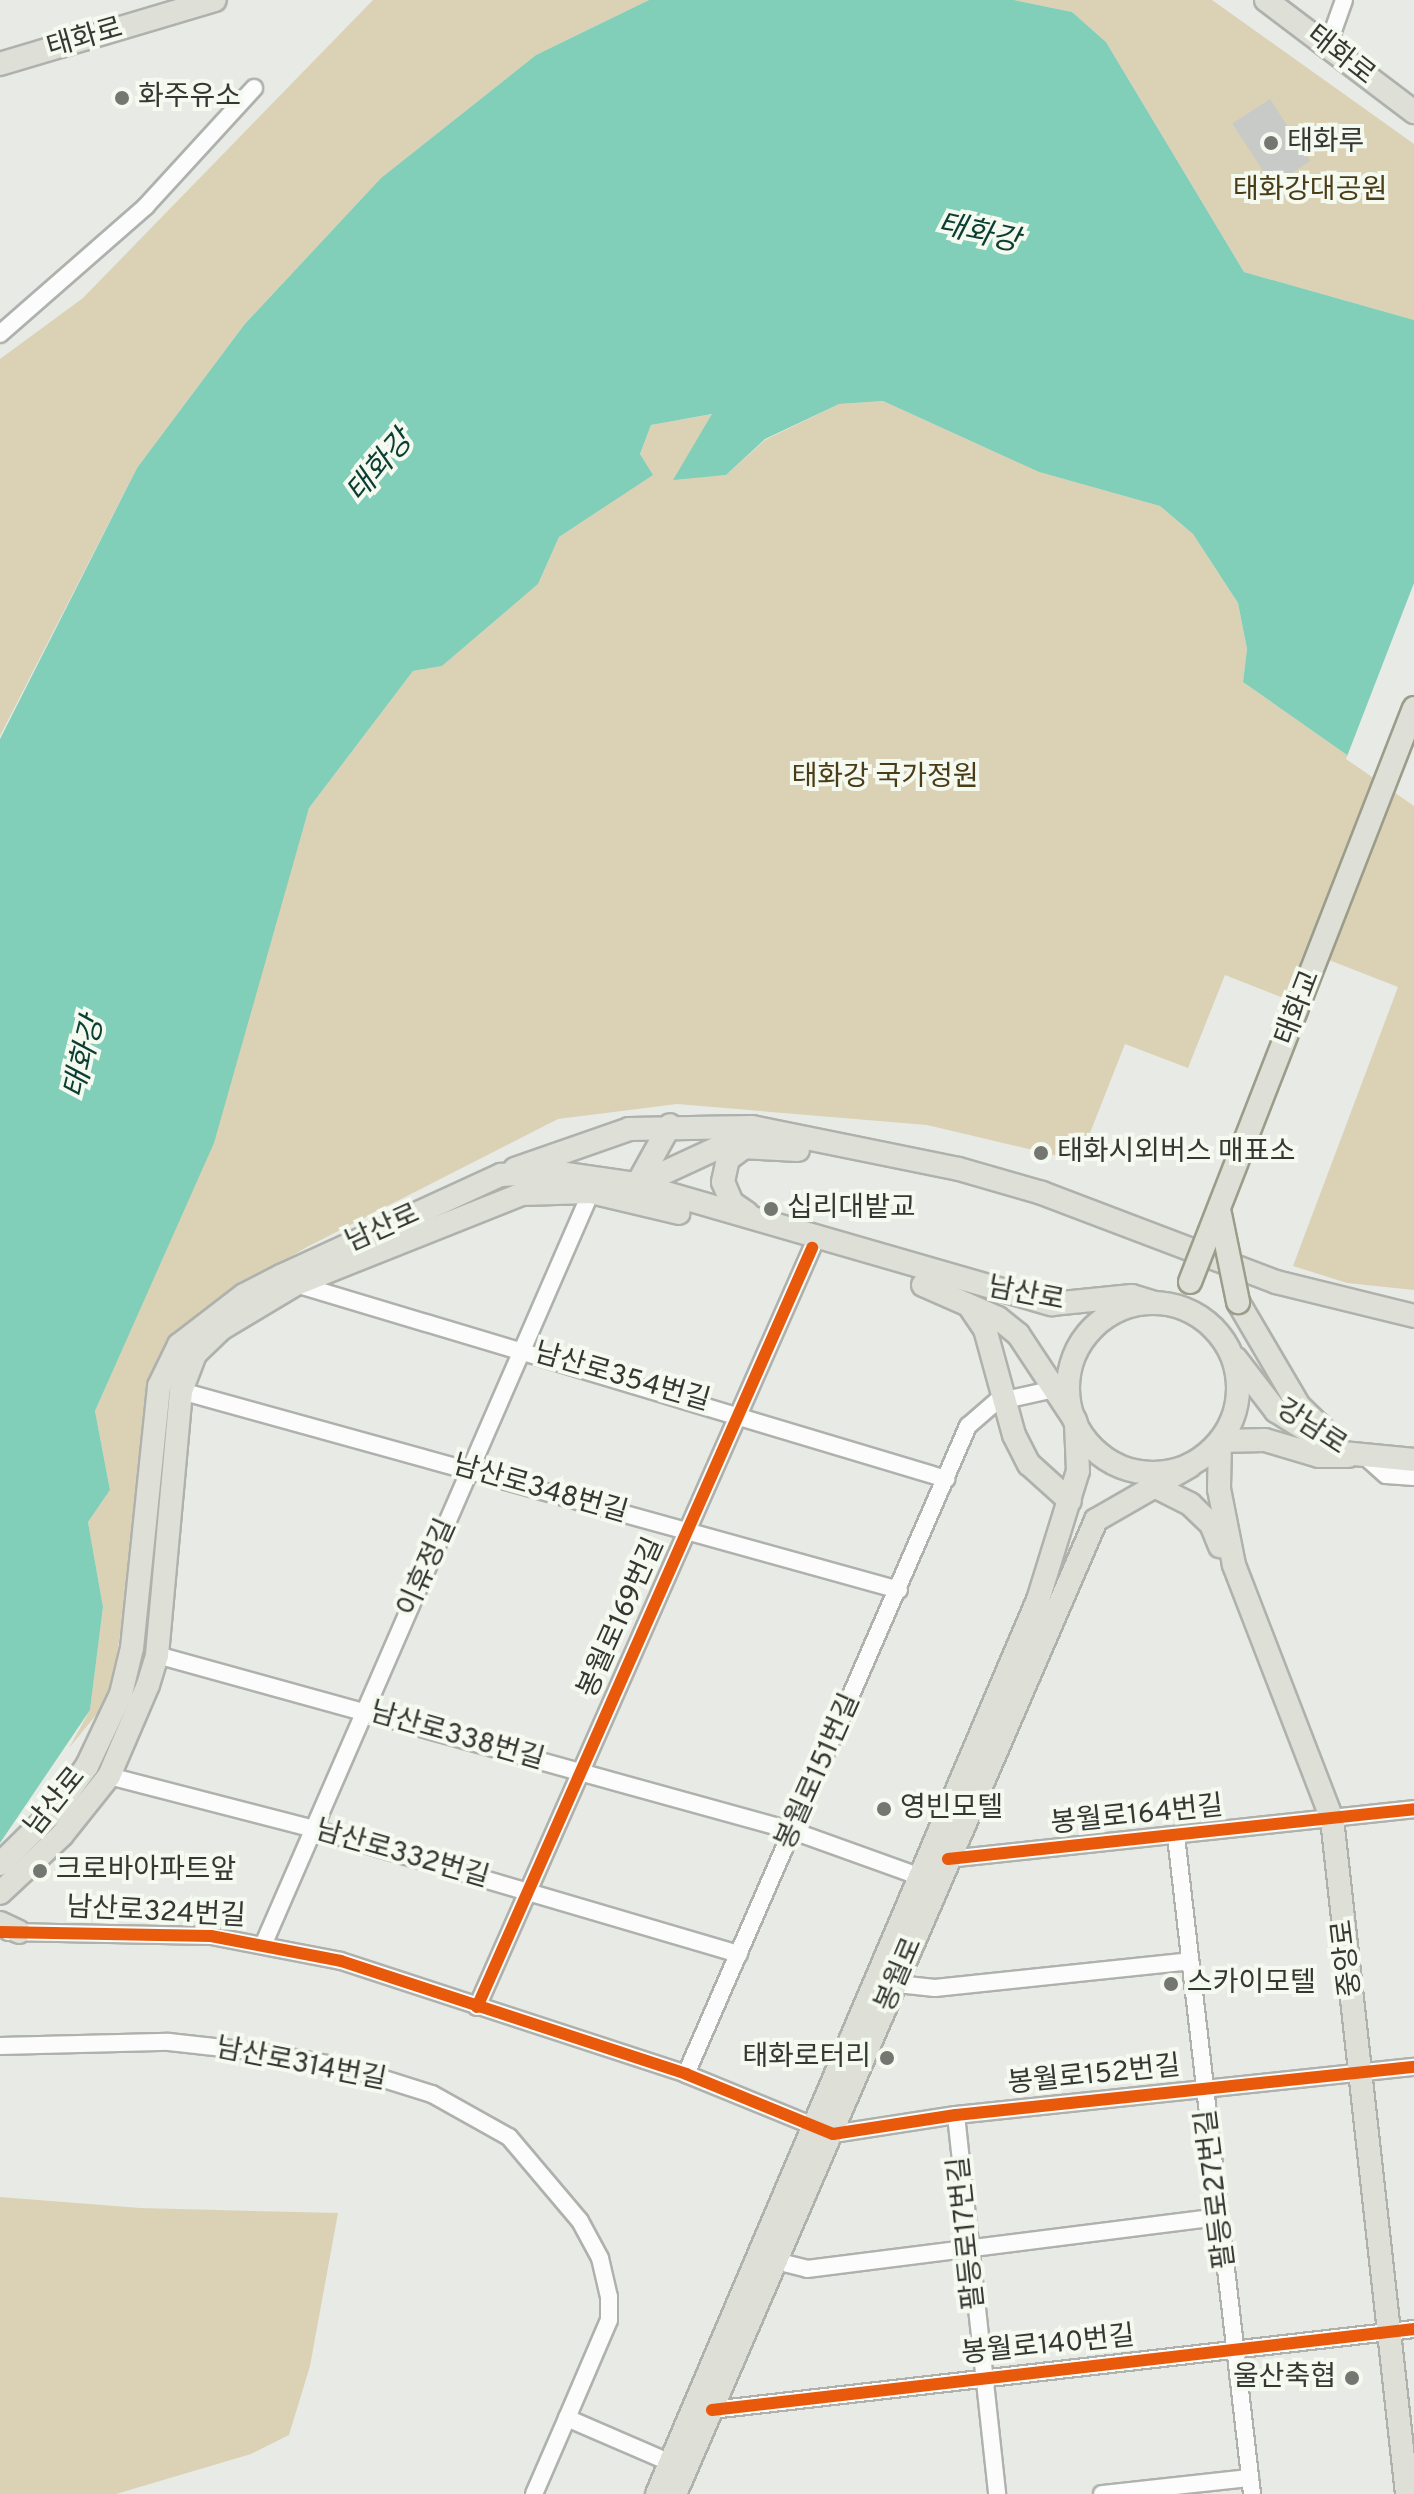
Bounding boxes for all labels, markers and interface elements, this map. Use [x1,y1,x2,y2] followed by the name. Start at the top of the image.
[43,12,127,66] street label: 태화로
[1299,19,1381,93] street label: 태화로
[138,81,241,115] place label: 화주유소
[113,89,131,107] marker: 화주유소
[1287,126,1364,160] place label: 태화루
[1262,134,1280,152] marker: 태화루
[1233,174,1387,208] park label: 태화강대공원
[934,208,1022,262] water label: 태화강
[340,425,422,511] water label: 태화강
[792,761,978,795] park label: 태화강 국가정원
[1269,966,1329,1050] street label: 태화교
[59,1013,113,1103] water label: 태화강
[1057,1136,1295,1170] place label: 태화시외버스 매표소
[1032,1144,1050,1162] marker: 태화시외버스 매표소
[787,1192,916,1226] place label: 십리대밭교
[341,1198,425,1260] street label: 남산로
[762,1200,780,1218] marker: 십리대밭교
[985,1271,1067,1319] street label: 남산로
[530,1337,714,1419] street label: 남산로354번길
[1269,1393,1353,1463] street label: 강남로
[449,1449,631,1531] street label: 남산로348번길
[392,1514,464,1622] street label: 이휴정길
[572,1533,672,1703] street label: 봉월로169번길
[770,1689,868,1855] street label: 봉월로151번길
[366,1696,548,1778] street label: 남산로338번길
[19,1761,93,1843] street label: 남산로
[1049,1790,1225,1842] street label: 봉월로164번길
[900,1792,1003,1826] place label: 영빈모텔
[875,1800,893,1818] marker: 영빈모텔
[311,1814,493,1896] street label: 남산로332번길
[56,1854,236,1888] place label: 크로바아파트앞
[31,1862,49,1880] marker: 크로바아파트앞
[66,1892,246,1934] street label: 남산로324번길
[1327,1918,1369,1998] street label: 중앙로
[869,1933,931,2017] street label: 봉월로
[1187,1967,1316,2001] place label: 스카이모텔
[1162,1975,1180,1993] marker: 스카이모텔
[213,2032,389,2098] street label: 남산로314번길
[742,2041,871,2075] place label: 태화로터리
[878,2049,896,2067] marker: 태화로터리
[1006,2050,1182,2102] street label: 봉월로152번길
[1191,2107,1243,2271] street label: 팔등로27번길
[943,2155,993,2311] street label: 팔등로17번길
[960,2320,1136,2372] street label: 봉월로140번길
[1233,2361,1336,2395] place label: 울산축협
[1343,2369,1361,2387] marker: 울산축협

